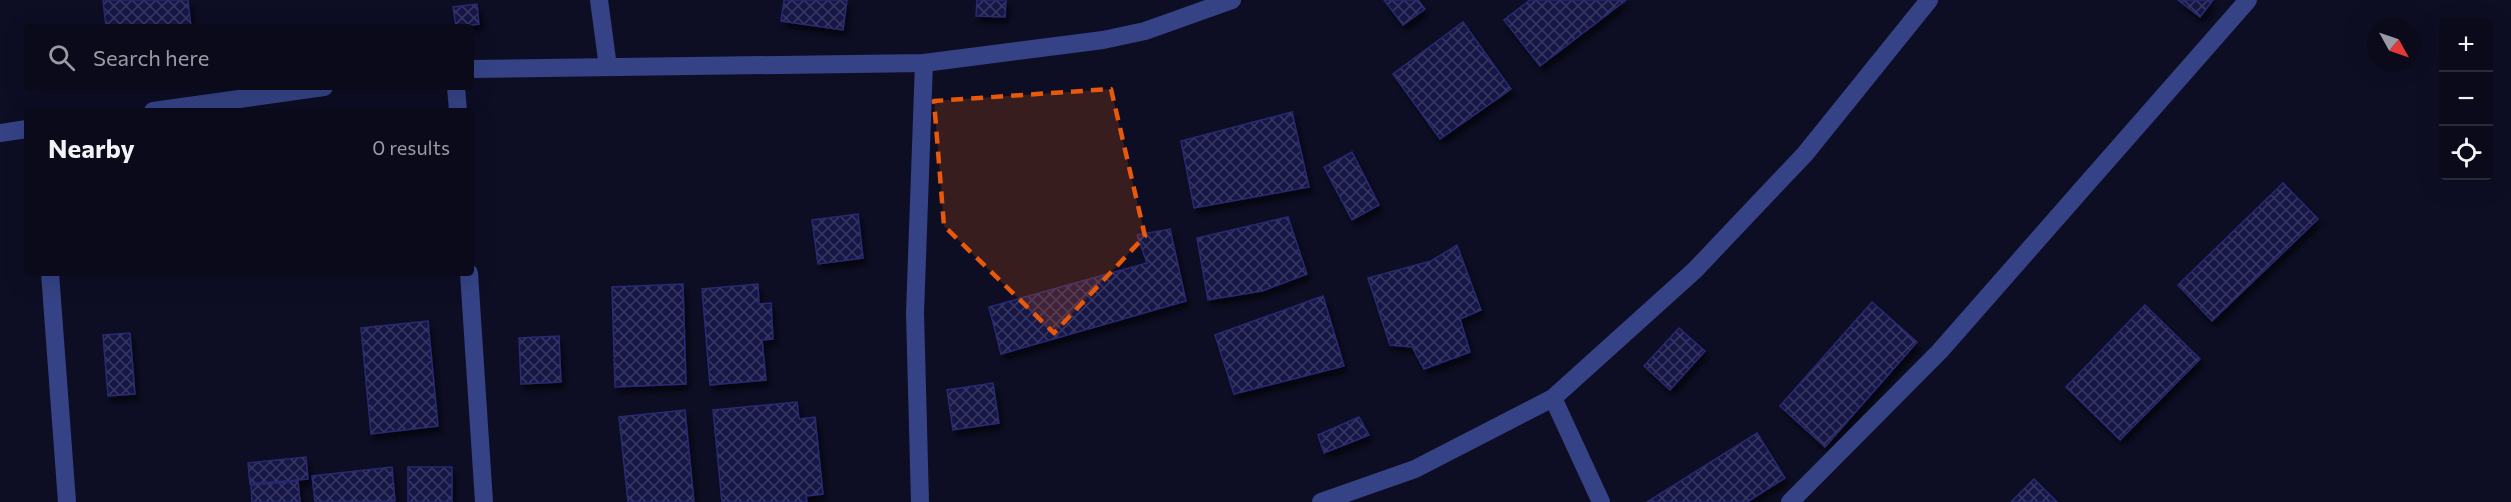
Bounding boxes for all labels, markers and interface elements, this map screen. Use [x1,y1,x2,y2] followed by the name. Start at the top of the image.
[2367,18,2421,72] north arrow
[2439,18,2493,180] map controls
[2439,18,2493,72] button: +
[24,24,474,90] search box
[45,41,78,74] icon: search
[93,44,209,71] text: Search here
[2439,72,2493,126] button: −
[2439,126,2493,180] button: locate
[48,132,135,163] text: Nearby
[372,135,450,159] text: 0 results

